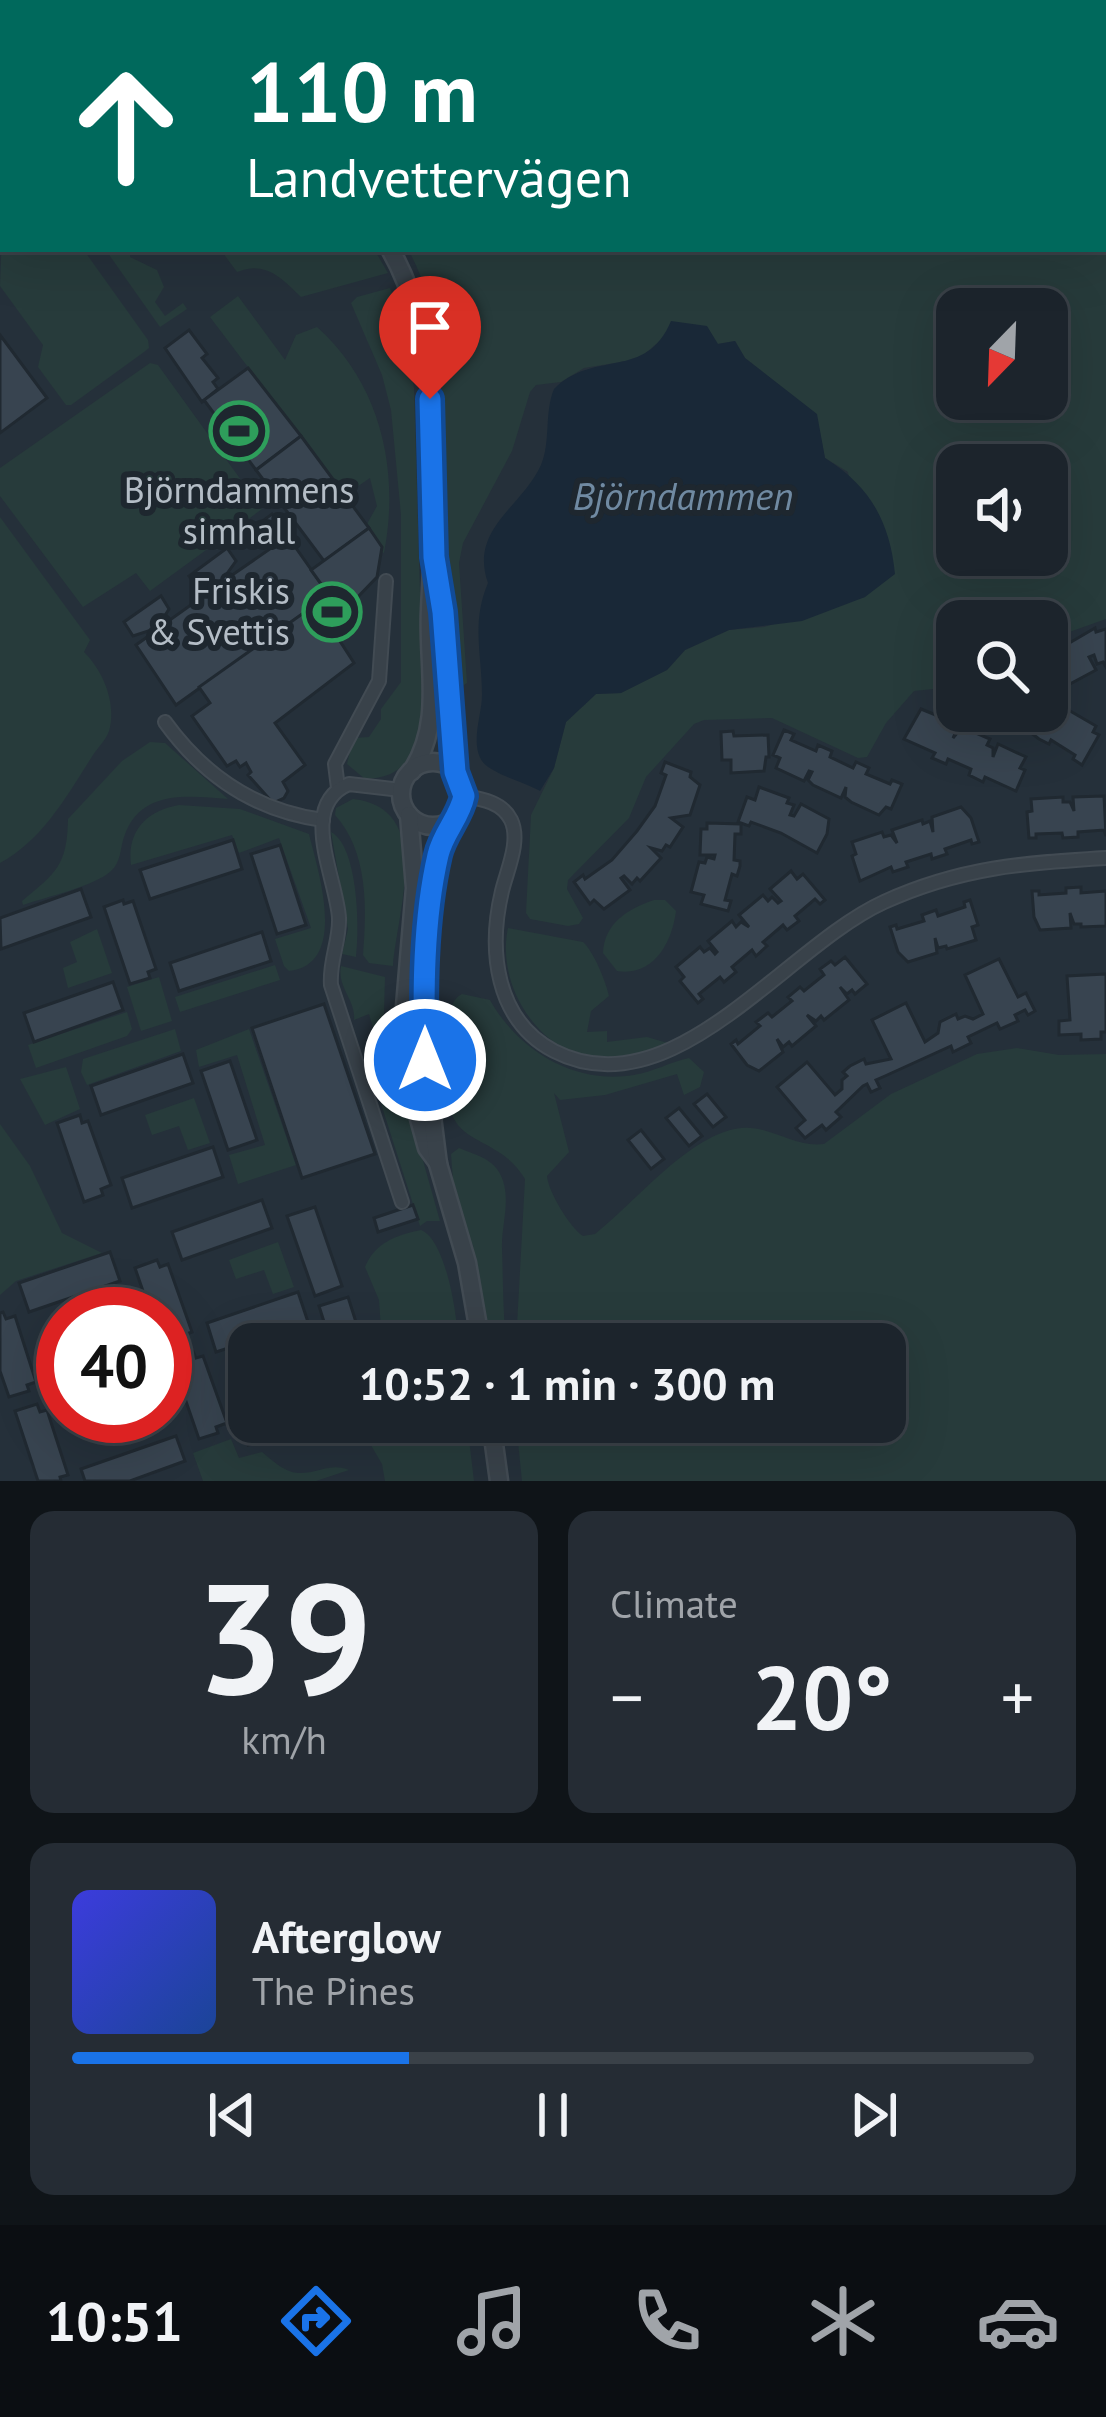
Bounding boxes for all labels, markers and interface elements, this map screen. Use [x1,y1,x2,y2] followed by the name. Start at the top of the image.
[246,36,478,145] text: 110 m
[48,48,204,204] icon: ahead
[246,142,632,212] text: Landvettervägen
[379,276,481,399] pin
[936,288,1068,420] north arrow
[936,288,1068,732] map controls
[397,294,463,360] icon: arrive
[208,400,270,462] sports icon: Björndammens simhall
[936,444,1068,576] button: sound
[124,466,354,554] place label: Björndammens simhall
[573,470,793,521] water label: Björndammen
[148,567,290,655] place label: Friskis & Svettis
[301,581,363,643] sports icon: Friskis & Svettis
[936,600,1068,732] button: search
[362,997,488,1123] position arrow
[36,1287,192,1443] speed limit sign: 40
[359,1354,775,1412] text: 10:52 · 1 min · 300 m
[196,1535,372,1737] text: 39
[610,1578,738,1629] text: Climate
[751,1638,893,1755] text: 20°
[610,1654,643,1739] text: −
[1001,1654,1034,1739] text: +
[241,1714,327,1765] text: km/h
[252,1907,441,1965] text: Afterglow
[252,1965,415,2016] text: The Pines
[199,2082,265,2148] icon: previous
[520,2082,586,2148] icon: pause
[841,2082,907,2148] icon: next
[274,2279,358,2363] icon: directions
[450,2279,534,2363] icon: music
[625,2279,709,2363] icon: phone
[801,2279,885,2363] icon: climate
[976,2279,1060,2363] icon: car
[46,2286,183,2356] text: 10:51

